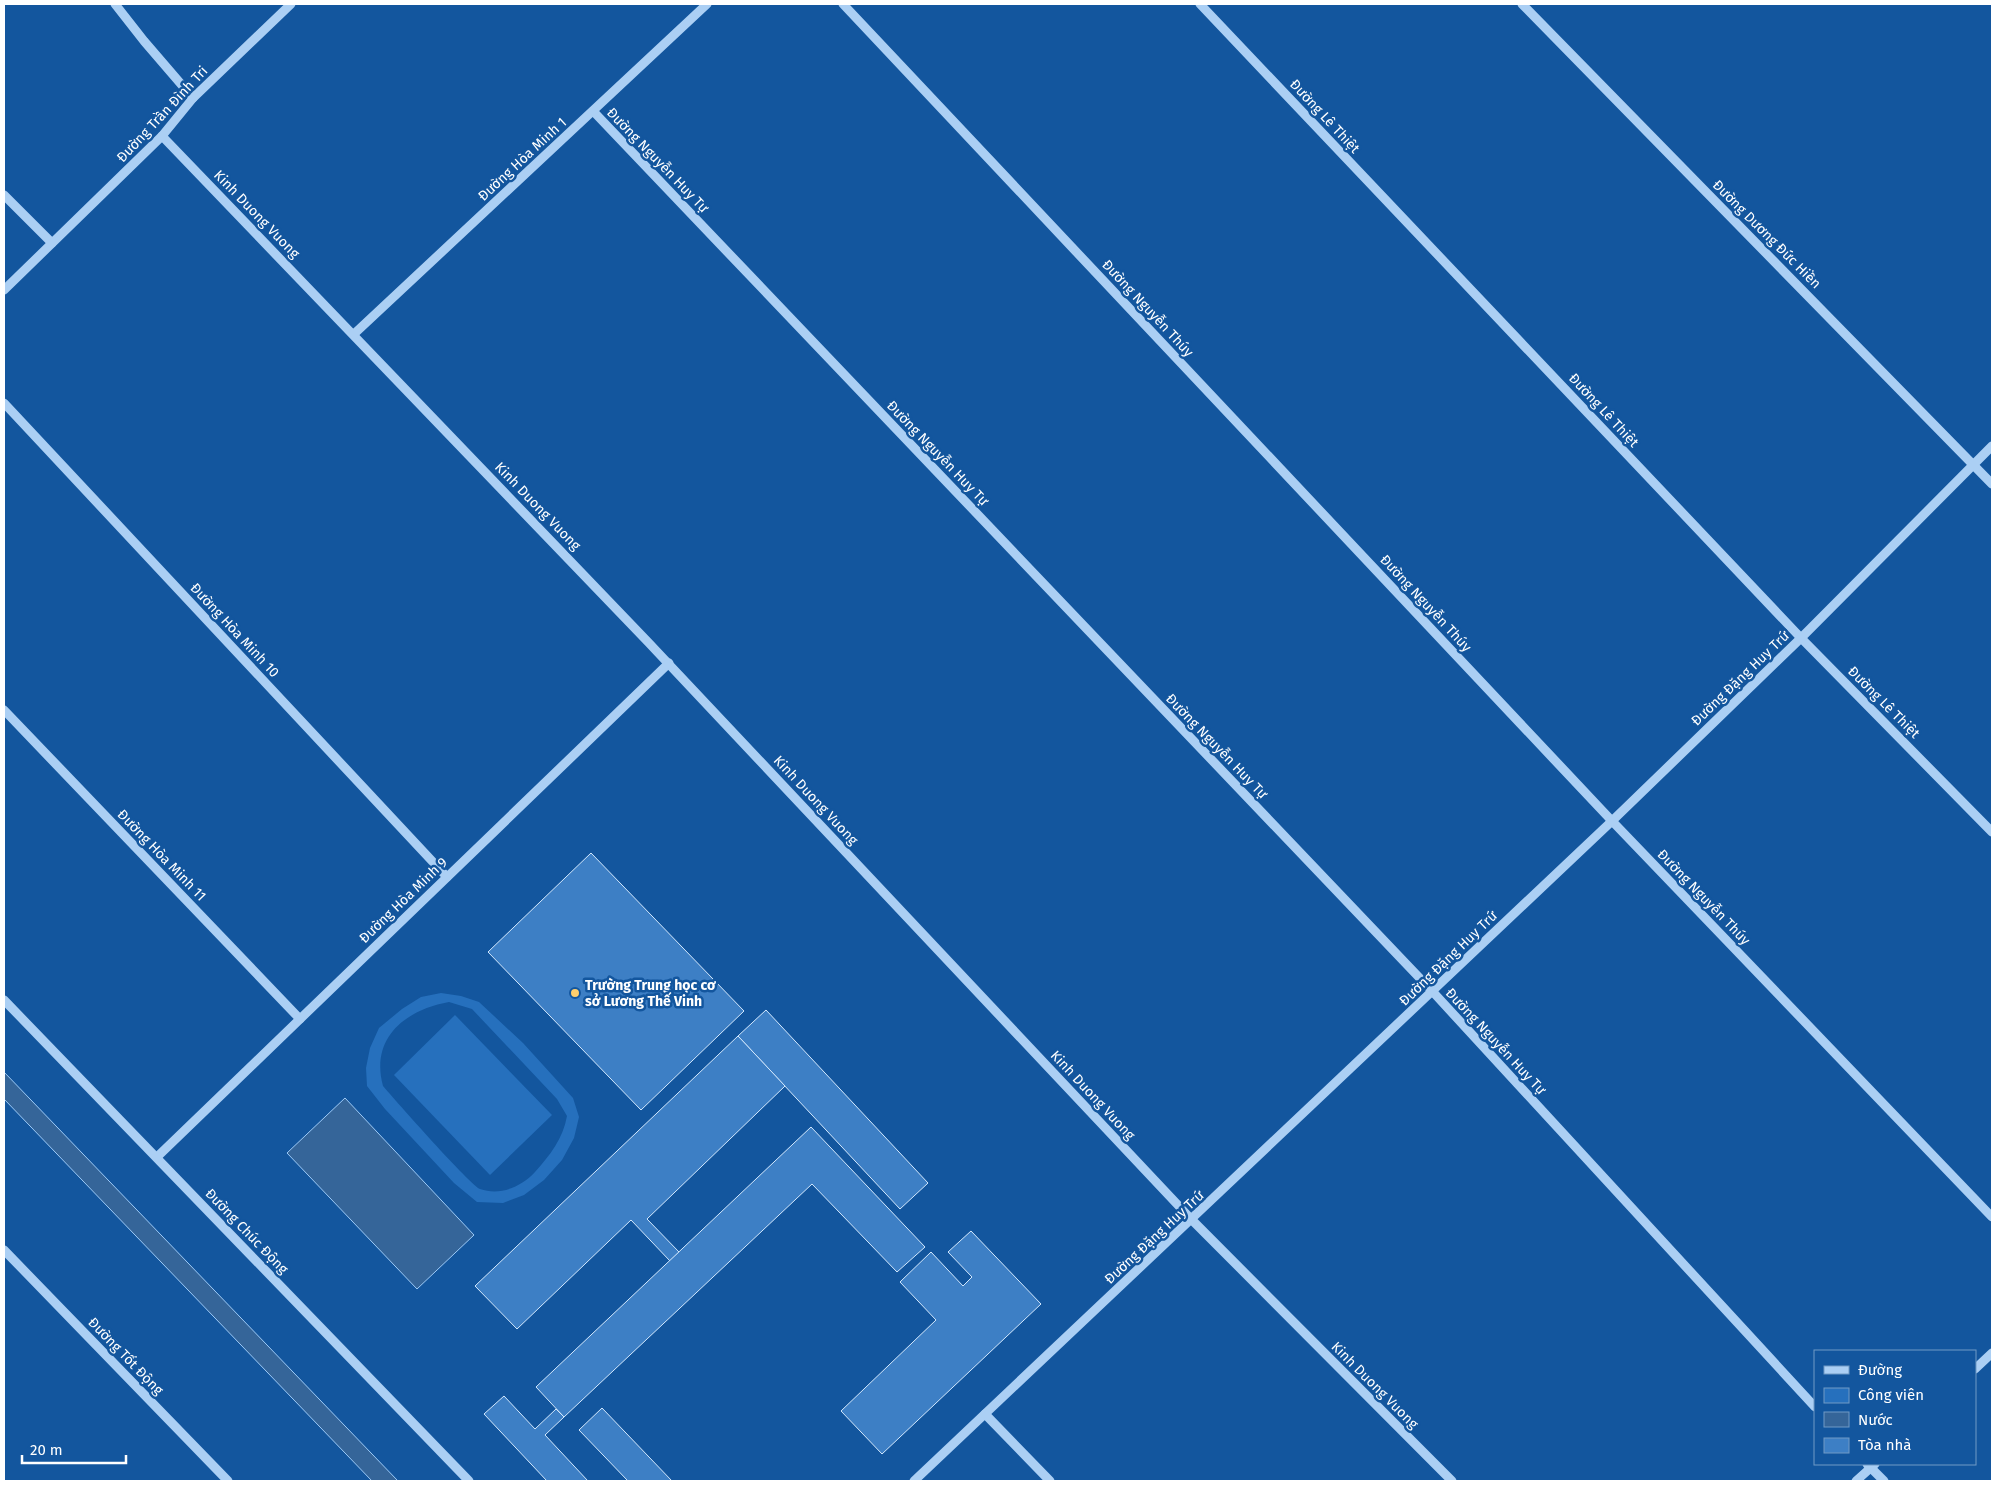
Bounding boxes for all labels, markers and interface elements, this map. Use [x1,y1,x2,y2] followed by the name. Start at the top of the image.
[113,62,211,166] street label: Đường Trần Đình Tri
[1286,76,1364,158] street label: Đường Lê Thiệt
[603,104,713,217] street label: Đường Nguyễn Huy Tự
[475,114,570,205] street label: Đường Hòa Minh 1
[210,167,304,263] street label: Kinh Duong Vuong
[1709,176,1825,292] street label: Đường Dương Đức Hiền
[1098,256,1197,360] street label: Đường Nguyễn Thúy
[1565,370,1643,452] street label: Đường Lê Thiệt
[883,397,993,510] street label: Đường Nguyễn Huy Tự
[491,459,585,555] street label: Kinh Duong Vuong
[1376,551,1475,655] street label: Đường Nguyễn Thúy
[187,580,283,681] street label: Đường Hòa Minh 10
[1688,627,1793,729] street label: Đường Đặng Huy Trứ
[1844,663,1924,743] street label: Đường Lê Thiệt
[1162,690,1272,803] street label: Đường Nguyễn Huy Tự
[770,752,862,849] street label: Kinh Duong Vuong
[114,806,210,905] street label: Đường Hòa Minh 11
[1654,846,1754,949] street label: Đường Nguyễn Thúy
[356,854,451,947] street label: Đường Hòa Minh 9
[1396,907,1501,1009] street label: Đường Đặng Huy Trứ
[585,977,716,1010] place label: Trường Trung học cơ sở Lương Thế Vinh
[1442,985,1550,1099] street label: Đường Nguyễn Huy Tự
[569,987,581,999] marker: Trường Trung học cơ sở Lương Thế Vinh
[1047,1047,1139,1144] street label: Kinh Duong Vuong
[202,1185,292,1278] street label: Đường Chúc Động
[1101,1187,1208,1288] street label: Đường Đặng Huy Trứ
[84,1313,168,1399] street label: Đường Tốt Động
[1328,1338,1422,1433] street label: Kinh Duong Vuong
[1814,1350,1976,1465] legend
[1858,1361,1902,1379] text: Đường
[1858,1386,1924,1404] text: Công viên
[1858,1411,1893,1429] text: Nước
[22,1432,126,1464] scale bar
[1858,1436,1911,1454] text: Tòa nhà
[30,1441,63,1459] text: 20 m

